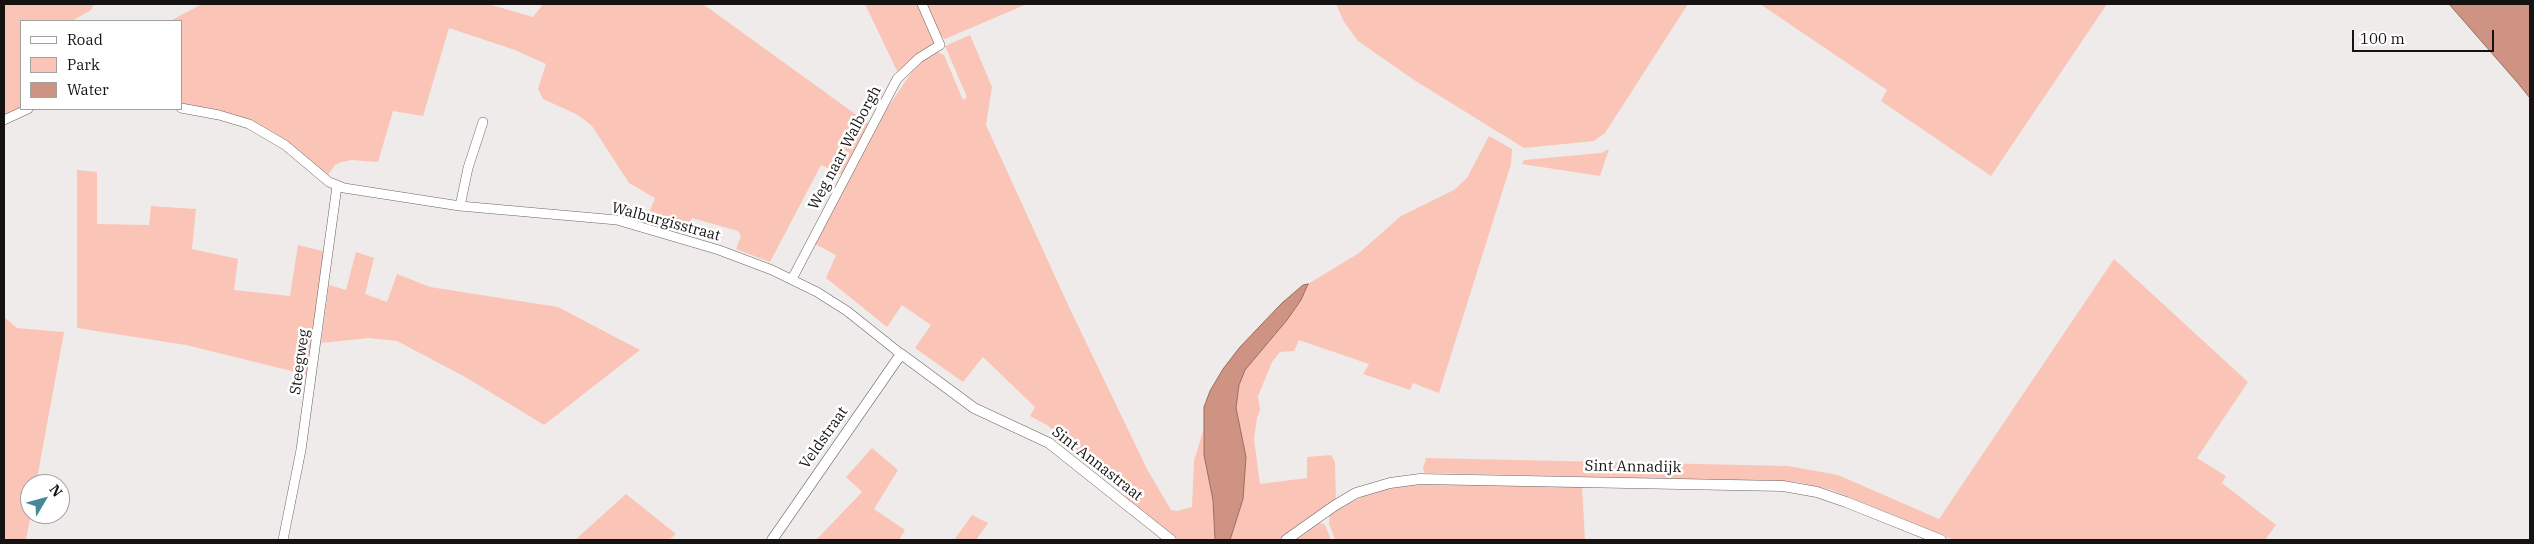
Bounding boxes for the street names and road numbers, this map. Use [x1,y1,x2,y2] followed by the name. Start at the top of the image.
[805,83,885,213] street label: Weg naar Walborgh
[610,199,722,245] street label: Walburgisstraat
[286,328,314,396] street label: Steegweg
[796,404,852,472] street label: Veldstraat
[1048,423,1146,505] street label: Sint Annastraat
[1584,457,1682,477] street label: Sint Annadijk

